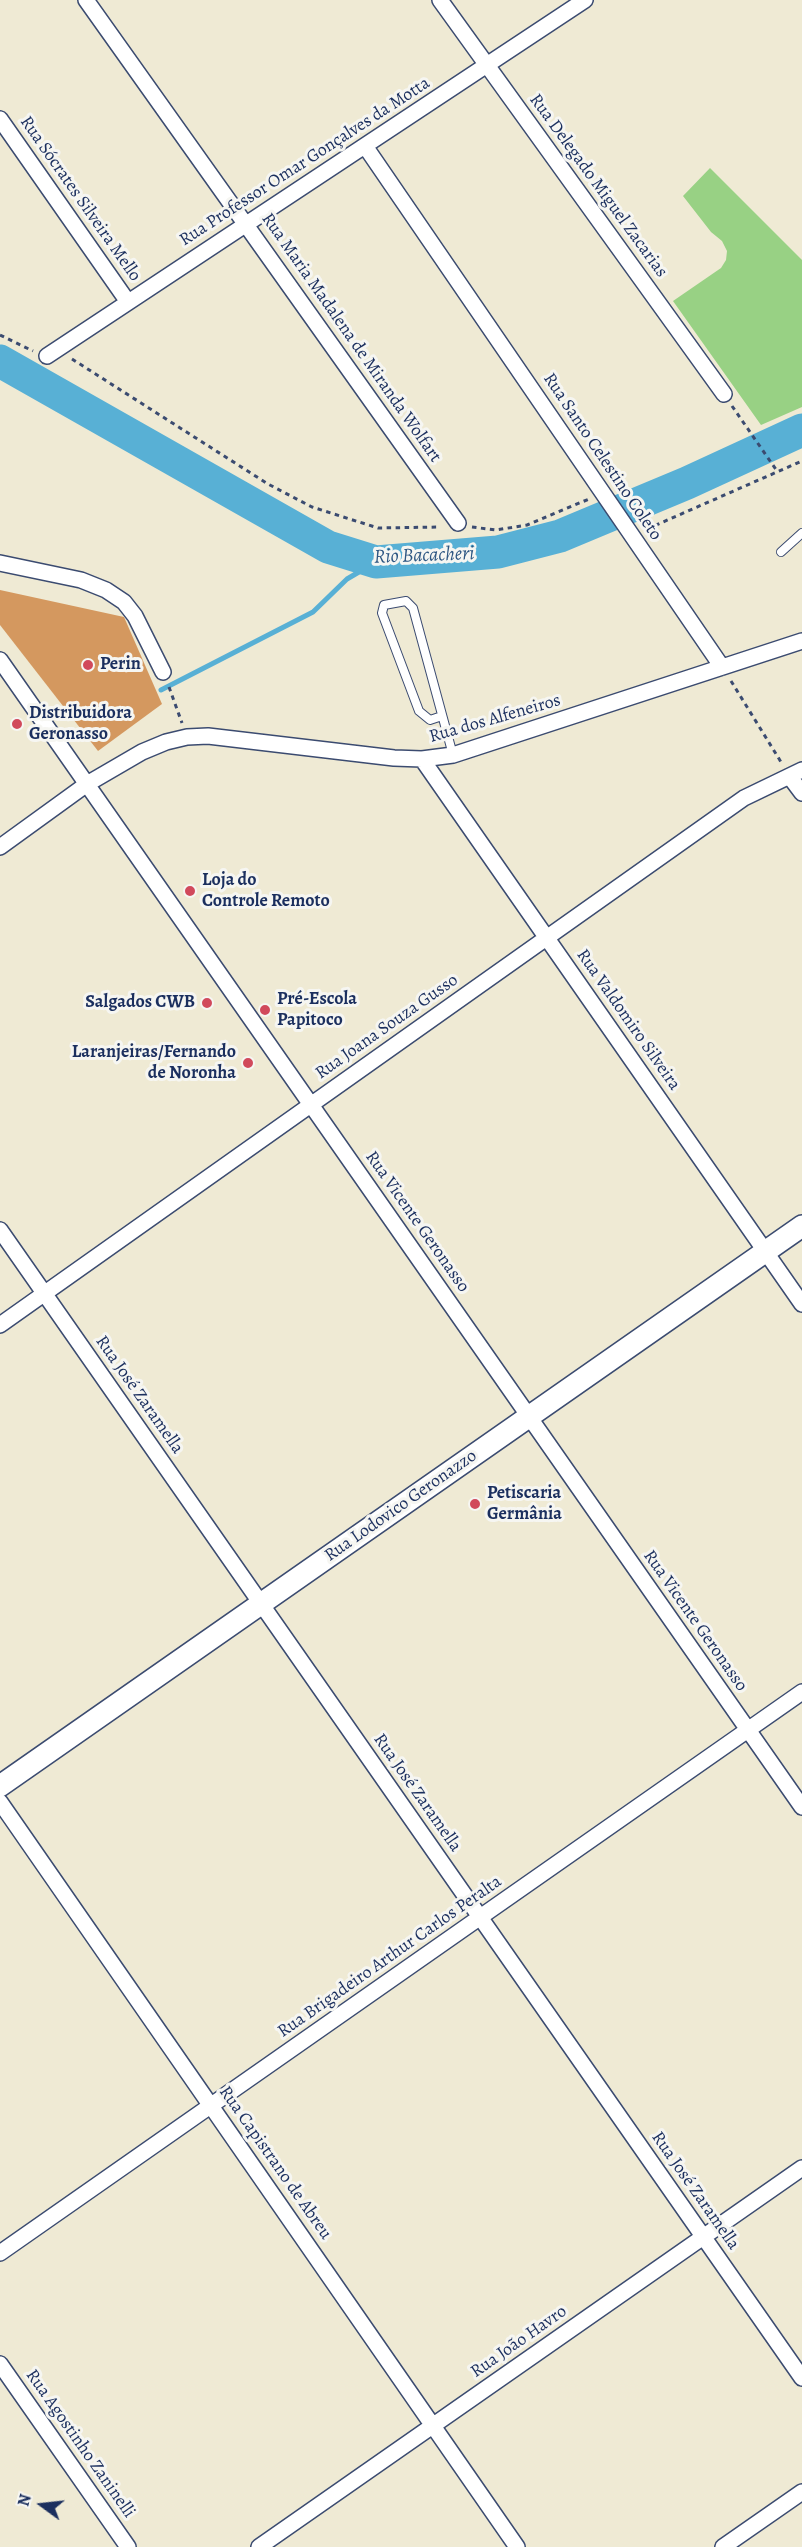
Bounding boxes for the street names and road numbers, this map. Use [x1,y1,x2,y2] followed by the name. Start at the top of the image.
[176,73,434,251] street label: Rua Professor Omar Gonçalves da Motta
[524,90,672,282] street label: Rua Delegado Miguel Zacarias
[15,112,145,286] street label: Rua Sócrates Silveira Mello
[256,209,446,467] street label: Rua Maria Madalena de Miranda Wolfart
[538,369,666,545] street label: Rua Santo Celestino Coleto
[427,690,563,748] street label: Rua dos Alfeneiros
[571,945,685,1095] street label: Rua Valdomiro Silveira
[311,970,463,1084] street label: Rua Joana Souza Gusso
[360,1147,474,1297] street label: Rua Vicente Geronasso
[90,1332,188,1458] street label: Rua José Zaramella
[321,1445,481,1567] street label: Rua Lodovico Geronazzo
[638,1546,752,1696] street label: Rua Vicente Geronasso
[368,1730,466,1856] street label: Rua José Zaramella
[274,1871,506,2043] street label: Rua Brigadeiro Arthur Carlos Peralta
[214,2082,336,2244] street label: Rua Capistrano de Abreu
[646,2128,744,2254] street label: Rua José Zaramella
[467,2301,571,2383] street label: Rua João Havro
[21,2366,139,2522] street label: Rua Agostinho Zaninelli

